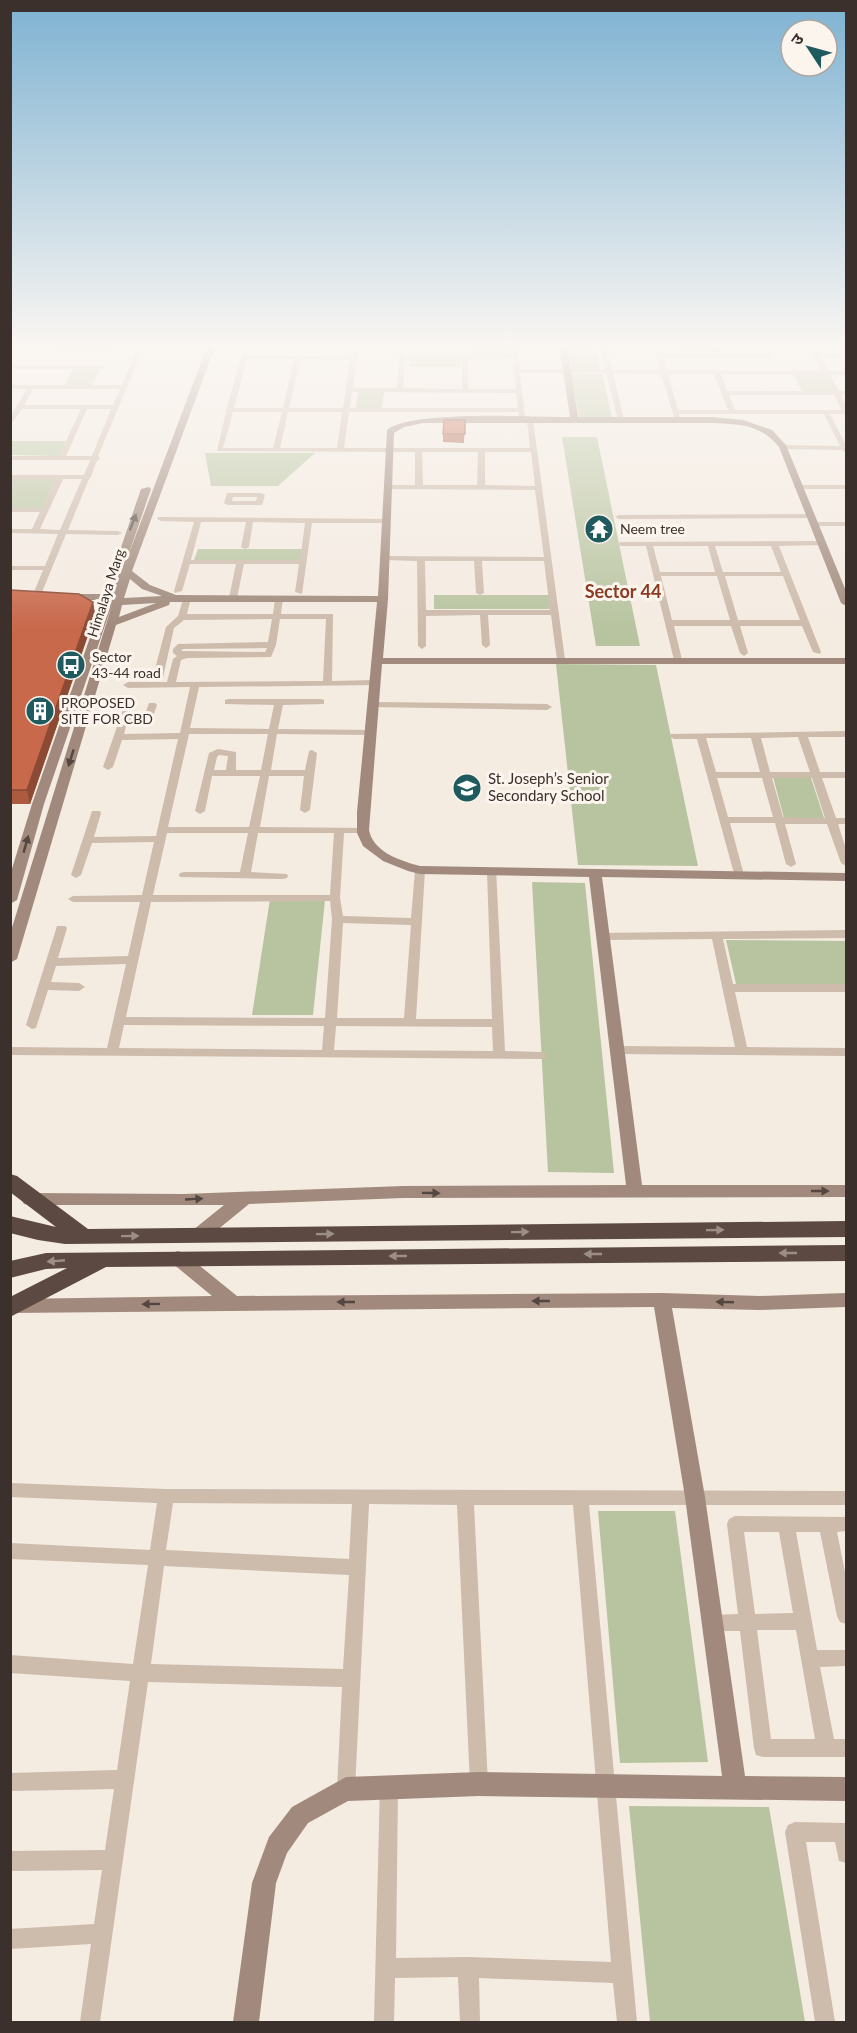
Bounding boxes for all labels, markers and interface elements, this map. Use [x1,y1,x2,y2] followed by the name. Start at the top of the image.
[779,18,839,78] north arrow
[786,29,807,48] text: उ
[129,512,139,530] one-way arrow
[583,513,615,545] temple icon: Neem tree
[620,520,685,537] place label: Neem tree
[83,546,128,639] street label: Himalaya Marg
[585,580,661,602] district label: Sector 44
[92,648,161,681] place label: Sector 43-44 road
[55,649,87,681] bus stop icon: Sector 43-44 road
[61,694,153,727] place label: PROPOSED SITE FOR CBD
[24,695,56,727] building icon: PROPOSED SITE FOR CBD
[66,749,75,767] one-way arrow
[488,769,609,804] place label: St. Joseph’s Senior Secondary School
[451,772,483,804] school or university icon: St. Joseph’s Senior Secondary School
[22,835,32,853] one-way arrow
[810,1186,829,1196] one-way arrow
[421,1188,440,1198] one-way arrow
[184,1194,203,1204] one-way arrow
[705,1225,724,1235] one-way arrow
[510,1227,529,1237] one-way arrow
[315,1229,334,1239] one-way arrow
[120,1232,139,1241] one-way arrow
[779,1248,798,1258] one-way arrow
[584,1249,603,1259] one-way arrow
[389,1251,408,1261] one-way arrow
[47,1256,66,1266] one-way arrow
[531,1296,550,1306] one-way arrow
[336,1297,355,1307] one-way arrow
[716,1297,735,1307] one-way arrow
[141,1299,160,1309] one-way arrow

